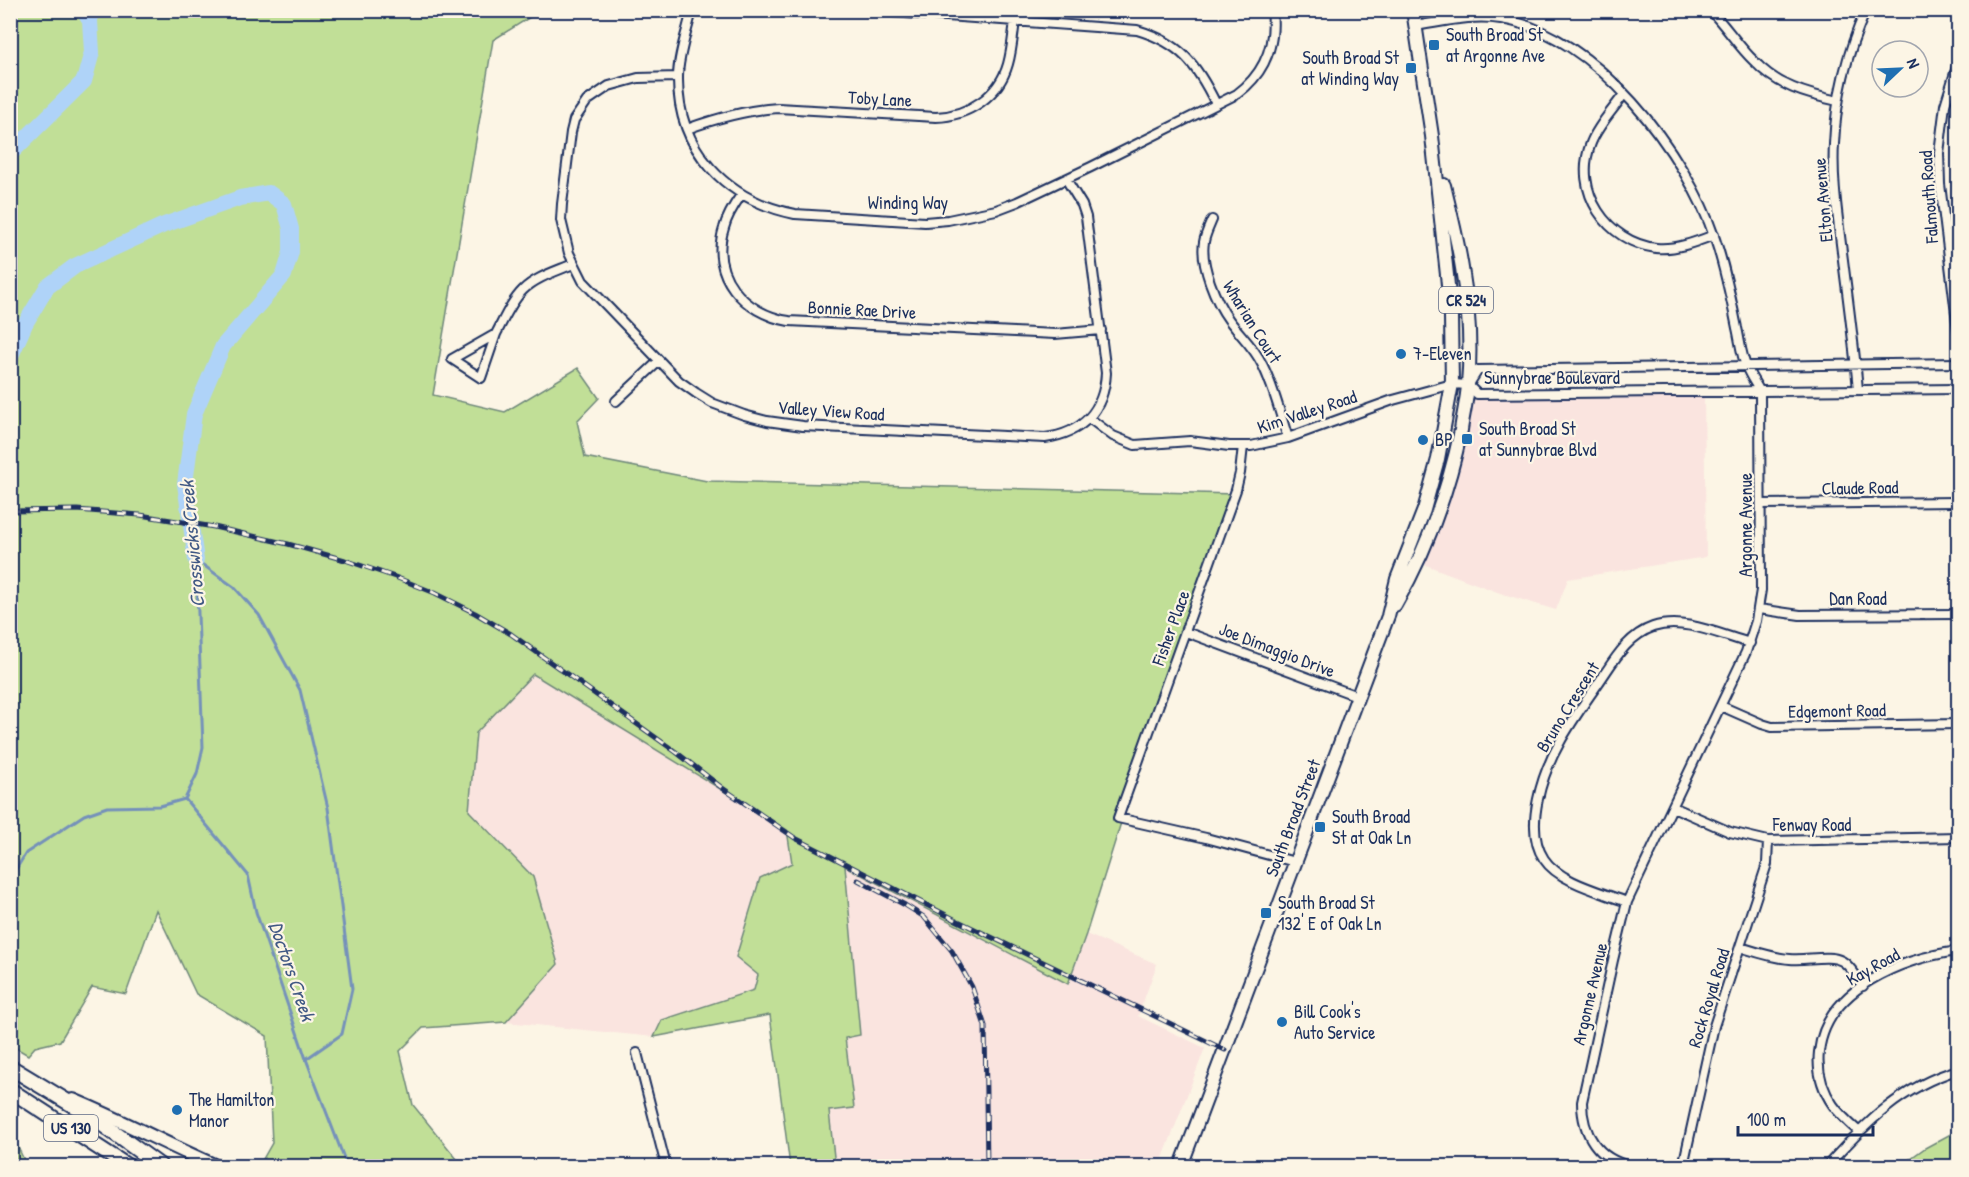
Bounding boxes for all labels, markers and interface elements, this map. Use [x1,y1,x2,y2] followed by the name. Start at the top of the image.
[1446,22,1545,68] place label: South Broad St at Argonne Ave
[1427,38,1441,52] marker: South Broad St at Argonne Ave
[1870,39,1930,99] north arrow
[1301,45,1400,91] place label: South Broad St at Winding Way
[1902,55,1926,72] text: N
[1404,61,1418,75] marker: South Broad St at Winding Way
[847,84,913,113] street label: Toby Lane
[1913,150,1944,245] street label: Falmouth Road
[1806,157,1839,243] street label: Elton Avenue
[868,190,949,215] street label: Winding Way
[1217,275,1288,369] street label: Wharian Court
[1439,287,1493,313] road number: CR 524
[807,294,917,325] street label: Bonnie Rae Drive
[1413,341,1472,366] place label: 7-Eleven
[1394,347,1408,361] marker: 7-Eleven
[1484,365,1620,390] street label: Sunnybrae Boulevard
[1254,384,1360,439] street label: Kim Valley Road
[777,394,885,427] street label: Valley View Road
[1479,416,1597,462] place label: South Broad St at Sunnybrae Blvd
[1435,427,1453,452] place label: BP
[1460,432,1474,446] marker: South Broad St at Sunnybrae Blvd
[1416,433,1430,447] marker: BP
[1733,473,1758,577] street label: Argonne Avenue
[1821,474,1899,501] street label: Claude Road
[172,478,210,609] water label: Crosswicks Creek
[1829,586,1887,611] street label: Dan Road
[1145,587,1196,670] street label: Fisher Place
[1216,616,1339,683] street label: Joe Dimaggio Drive
[1530,656,1606,757] street label: Bruno Crescent
[1788,697,1886,724] street label: Edgemont Road
[1259,755,1327,880] street label: South Broad Street
[1332,804,1412,850] place label: South Broad St at Oak Ln
[1772,812,1851,837] street label: Fenway Road
[1313,820,1327,834] marker: South Broad St at Oak Ln
[1278,890,1382,936] place label: South Broad St 132' E of Oak Ln
[1259,906,1273,920] marker: South Broad St 132' E of Oak Ln
[263,918,323,1026] water label: Doctors Creek
[1566,940,1613,1047] street label: Argonne Avenue
[1841,942,1904,991] street label: Kay Road
[1682,945,1735,1051] street label: Rock Royal Road
[1294,999,1375,1045] place label: Bill Cook's Auto Service
[1275,1015,1289,1029] marker: Bill Cook's Auto Service
[189,1087,274,1133] place label: The Hamilton Manor
[1738,1099,1873,1137] scale bar
[170,1103,184,1117] marker: The Hamilton Manor
[1747,1107,1786,1132] text: 100 m
[44,1115,98,1141] road number: US 130

